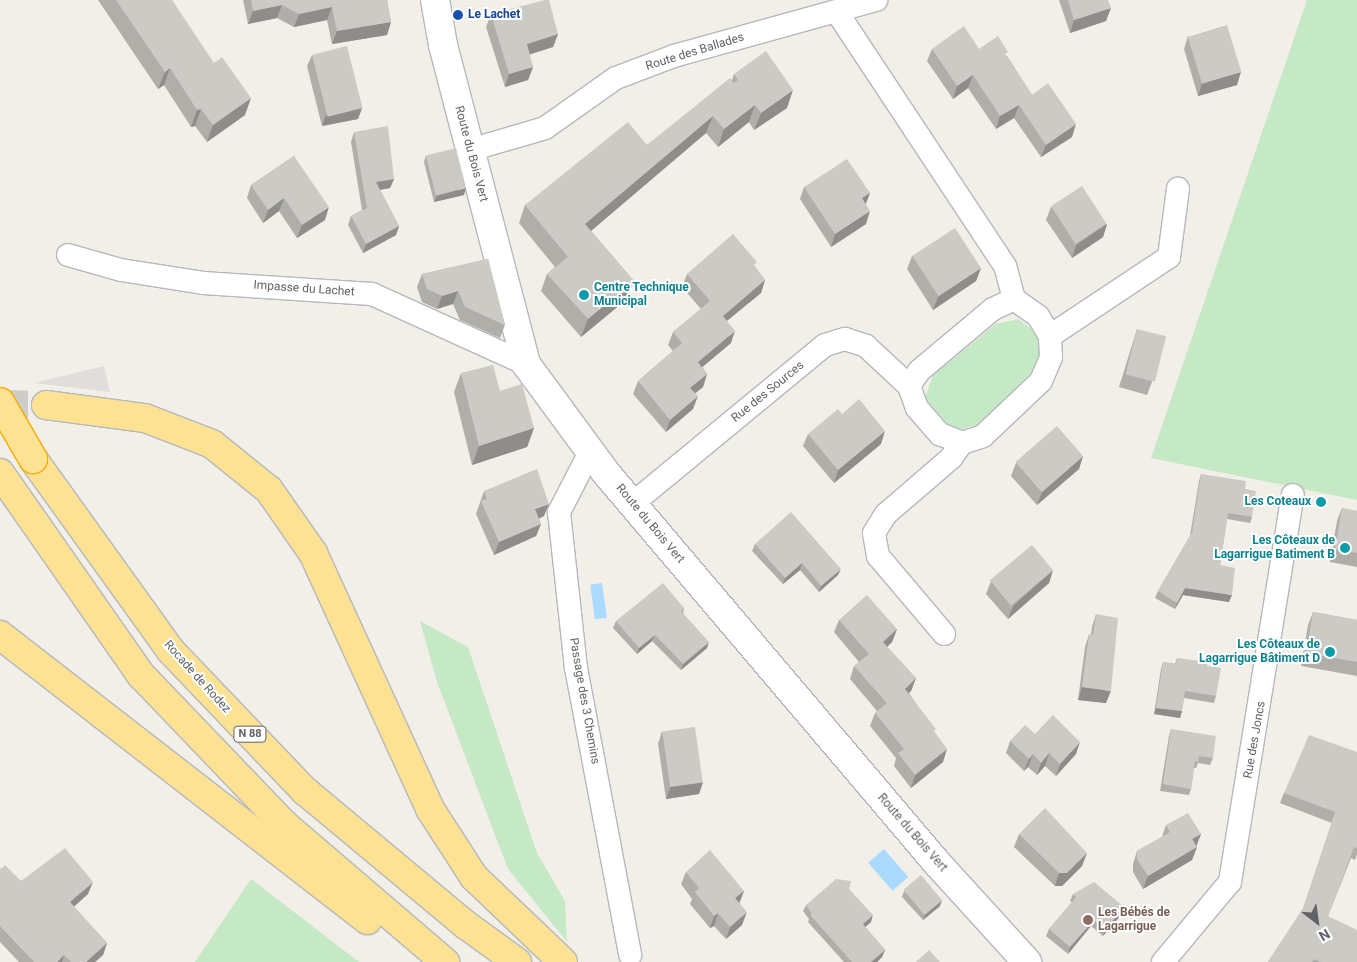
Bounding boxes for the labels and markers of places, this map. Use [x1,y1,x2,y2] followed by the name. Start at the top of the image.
[468,8,520,22] place label: Le Lachet
[452,9,464,21] marker: Le Lachet
[594,281,689,309] place label: Centre Technique Municipal
[578,289,590,301] marker: Centre Technique Municipal
[1244,495,1311,509] place label: Les Coteaux
[1315,496,1327,508] marker: Les Coteaux
[1214,534,1335,562] place label: Les Côteaux de Lagarrigue Batiment B
[1339,542,1351,554] marker: Les Côteaux de Lagarrigue Batiment B
[1199,638,1320,666] place label: Les Côteaux de Lagarrigue Bâtiment D
[1324,646,1336,658] marker: Les Côteaux de Lagarrigue Bâtiment D
[1098,906,1170,934] place label: Les Bébés de Lagarrigue
[1082,914,1094,926] marker: Les Bébés de Lagarrigue

